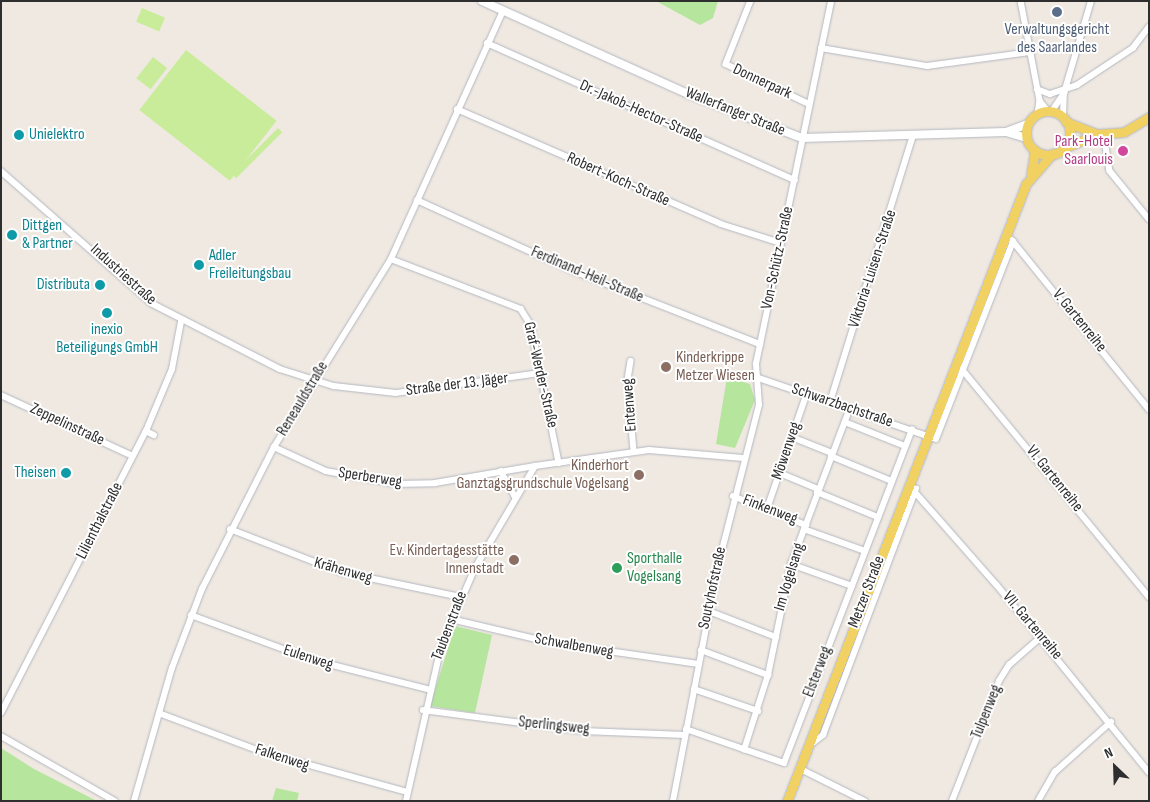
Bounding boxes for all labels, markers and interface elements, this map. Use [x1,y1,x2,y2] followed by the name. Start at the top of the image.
[1051,6,1063,18] marker: Verwaltungsgericht des Saarlandes
[1005,20,1109,58] place label: Verwaltungsgericht des Saarlandes
[730,60,794,104] street label: Donnerpark
[576,76,706,148] street label: Dr.-Jakob-Hector-Straße
[682,83,788,141] street label: Wallerfanger Straße
[29,125,85,145] place label: Unielektro
[13,129,25,141] marker: Unielektro
[1055,132,1113,170] place label: Park-Hotel Saarlouis
[1117,145,1129,157] marker: Park-Hotel Saarlouis
[564,149,672,211] street label: Robert-Koch-Straße
[758,205,798,311] street label: Von-Schütz-Straße
[845,208,901,330] street label: Viktoria-Luisen-Straße
[22,216,73,254] place label: Dittgen & Partner
[6,229,18,241] marker: Dittgen & Partner
[86,240,160,310] street label: Industriestraße
[528,243,646,307] street label: Ferdinand-Heil-Straße
[209,246,291,284] place label: Adler Freileitungsbau
[193,259,205,271] marker: Adler Freileitungsbau
[37,275,90,295] place label: Distributa
[94,279,106,291] marker: Distributa
[1048,286,1110,356] street label: V. Gartenreihe
[101,307,113,319] marker: inexio Beteiligungs GmbH
[56,320,158,358] place label: inexio Beteiligungs GmbH
[518,320,562,430] street label: Graf-Werder-Straße
[676,348,755,386] place label: Kinderkrippe Metzer Wiesen
[273,358,333,440] street label: Reneauldstraße
[660,361,672,373] marker: Kinderkrippe Metzer Wiesen
[405,369,509,401] street label: Straße der 13. Jäger
[619,378,641,432] street label: Entenweg
[789,380,895,432] street label: Schwarzbachstraße
[27,399,107,451] street label: Zeppelinstraße
[768,420,806,482] street label: Möwenweg
[1021,442,1087,516] street label: VI. Gartenreihe
[456,456,629,494] place label: Kinderhort Ganztagsgrundschule Vogelsang
[14,463,56,483] place label: Theisen
[337,464,403,492] street label: Sperberweg
[60,467,72,479] marker: Theisen
[633,469,645,481] marker: Kinderhort Ganztagsgrundschule Vogelsang
[72,479,128,563] street label: Lilienthalstraße
[740,491,800,529] street label: Finkenweg
[390,541,504,579] place label: Ev. Kindertagesstätte Innenstadt
[771,541,809,613] street label: Im Vogelsang
[695,545,731,631] street label: Soutyhofstraße
[627,549,682,587] place label: Sporthalle Vogelsang
[845,553,889,631] street label: Metzer Straße
[312,554,374,588] street label: Krähenweg
[508,554,520,566] marker: Ev. Kindertagesstätte Innenstadt
[611,562,623,574] marker: Sporthalle Vogelsang
[998,588,1066,664] street label: VII. Gartenreihe
[428,589,472,663] street label: Taubenstraße
[533,630,615,662] street label: Schwalbenweg
[281,641,335,675] street label: Eulenweg
[800,644,836,700] street label: Elsterweg
[967,682,1007,742] street label: Tulpenweg
[517,713,591,739] street label: Sperlingsweg
[253,740,311,776] street label: Falkenweg
[1090,742,1140,792] north arrow
[1102,744,1116,762] text: N

